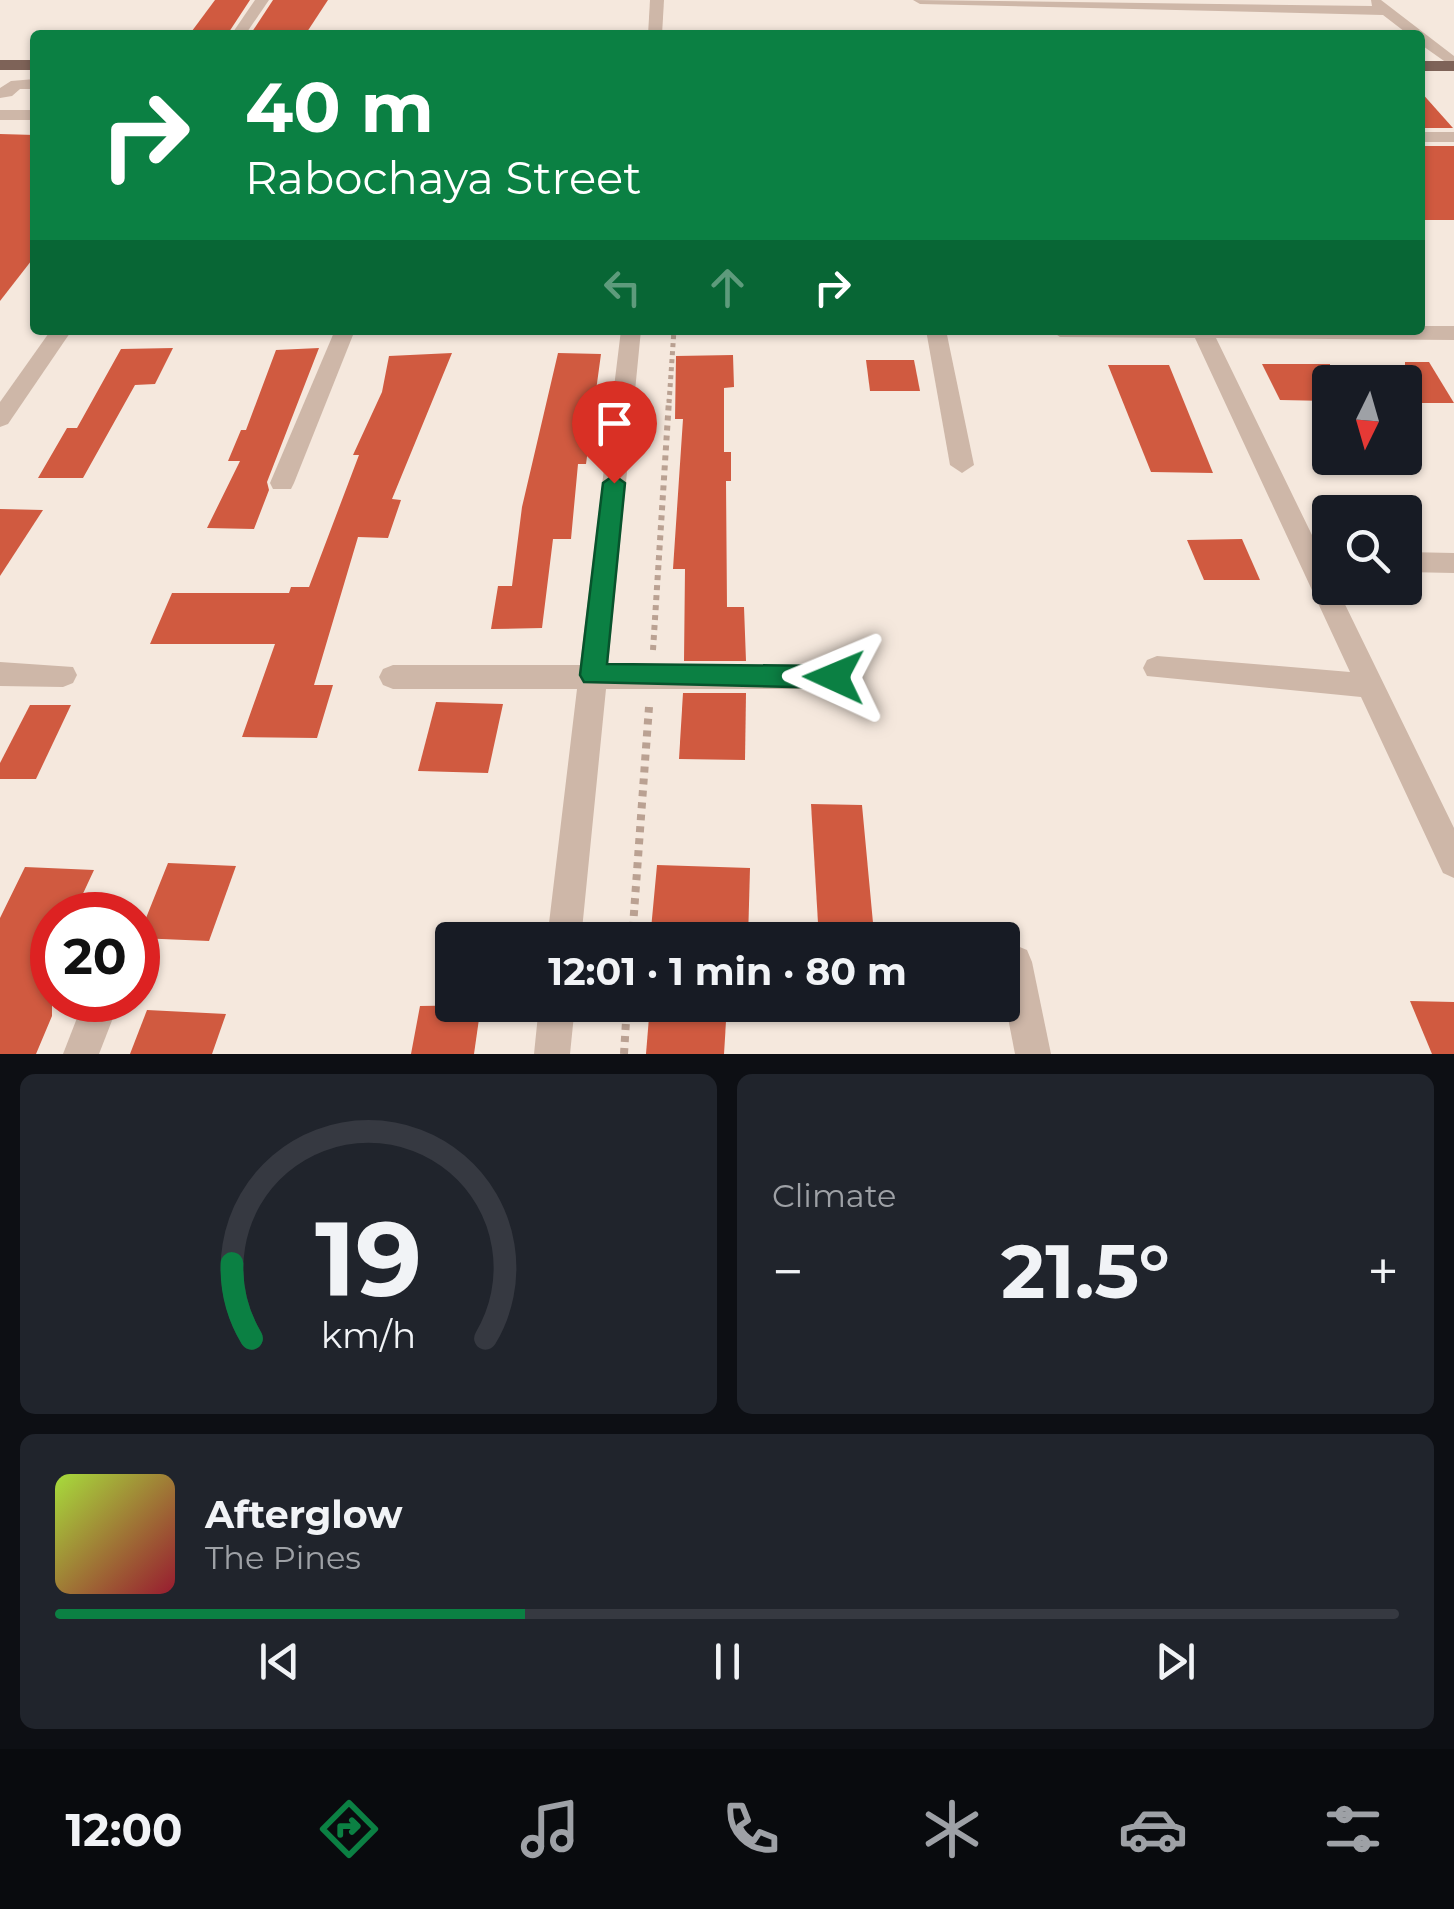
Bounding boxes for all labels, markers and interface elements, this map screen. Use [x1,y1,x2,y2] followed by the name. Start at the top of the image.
[245,64,434,150] text: 40 m
[80,70,210,200] icon: right
[245,150,642,205] text: Rabochaya Street
[595,260,650,315] icon: left
[700,260,755,315] icon: ahead
[805,260,860,315] icon: right
[1312,365,1422,475] north arrow
[1312,365,1422,605] map controls
[572,381,657,484] pin
[587,396,642,451] icon: arrive
[1312,495,1422,605] button: search
[782,625,886,729] position arrow
[30,892,160,1022] speed limit sign: 20
[548,948,907,995] text: 12:01 · 1 min · 80 m
[772,1176,896,1215] text: Climate
[315,1195,422,1322] text: 19
[1001,1225,1170,1317] text: 21.5°
[772,1238,804,1305] text: −
[1367,1238,1399,1305] text: +
[321,1313,416,1357] text: km/h
[205,1491,403,1538] text: Afterglow
[205,1538,361,1577] text: The Pines
[252,1634,307,1689] icon: previous
[700,1634,755,1689] icon: pause
[1148,1634,1203,1689] icon: next
[314,1794,384,1864] icon: directions
[515,1794,585,1864] icon: music
[716,1794,786,1864] icon: phone
[917,1794,987,1864] icon: climate
[1118,1794,1188,1864] icon: car
[1318,1794,1388,1864] icon: filters
[65,1802,183,1857] text: 12:00

